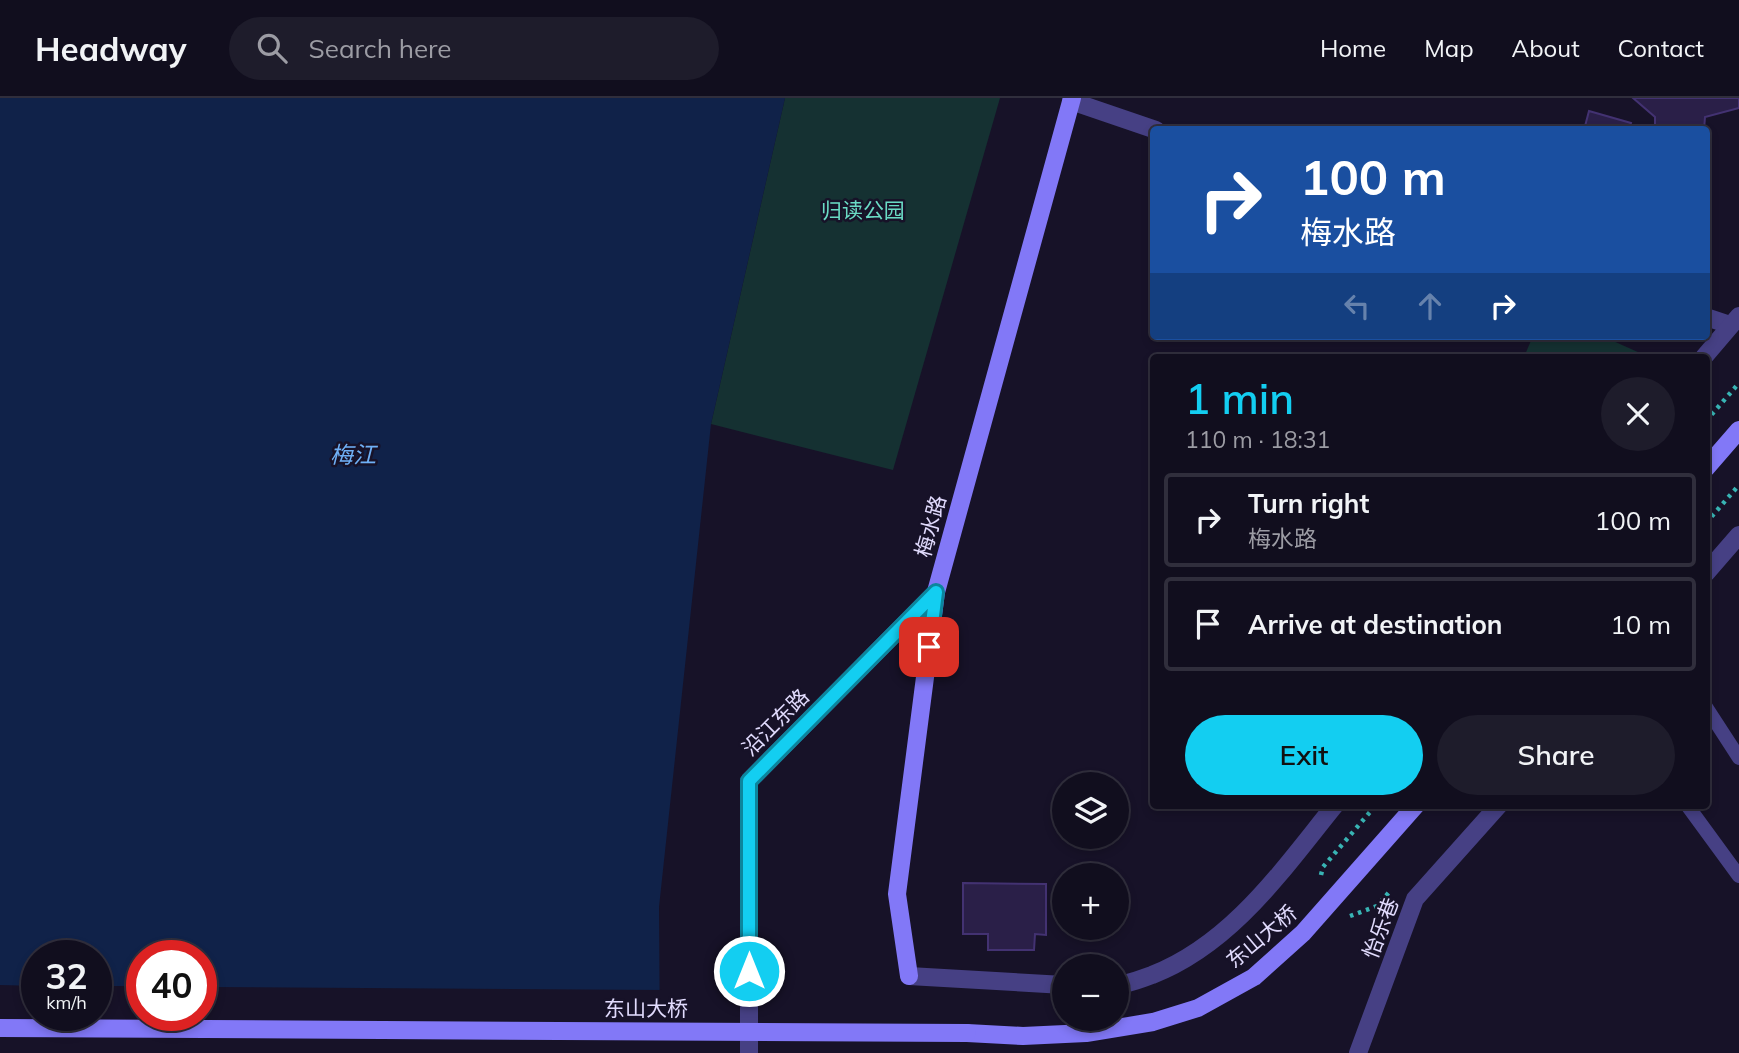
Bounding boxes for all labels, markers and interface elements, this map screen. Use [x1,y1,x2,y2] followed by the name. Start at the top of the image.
[229,17,719,80] search box
[35,28,187,69] text: Headway
[253,29,291,67] icon: search
[309,32,451,65] text: Search here
[1320,33,1386,63] text: Home
[1424,33,1474,63] text: Map
[1512,33,1580,63] text: About
[1618,33,1704,63] text: Contact
[1300,146,1446,207] text: 100 m
[1185,154,1276,245] icon: right
[821,197,905,223] park label: 归读公园
[1300,212,1396,252] text: 梅水路
[1338,287,1376,325] icon: left
[1411,287,1449,325] icon: ahead
[1484,287,1522,325] icon: right
[1185,372,1294,425] text: 1 min
[1601,377,1675,451] button: close
[1185,425,1330,454] text: 110 m · 18:31
[330,440,379,469] water label: 梅江
[1248,487,1369,520] text: Turn right
[909,492,951,560] street label: 梅水路
[1189,501,1227,539] icon: right
[1595,504,1671,537] text: 100 m
[1248,524,1317,553] text: 梅水路
[1189,605,1227,643] icon: arrive
[1248,608,1503,641] text: Arrive at destination
[1610,608,1671,641] text: 10 m
[899,617,959,677] pin
[910,628,948,666] icon: arrive
[736,683,814,761] street label: 沿江东路
[1185,715,1423,795] button: Exit
[1437,715,1675,795] button: Share
[1052,772,1129,1031] map controls
[1052,772,1129,849] button: layers
[1052,863,1129,940] button: +
[1357,894,1403,962] street label: 怡乐巷
[1220,899,1302,973] street label: 东山大桥
[712,934,786,1008] position arrow
[126,940,217,1031] speed limit sign: 40
[45,954,88,998] text: 32
[1052,954,1129,1031] button: −
[46,991,87,1014] text: km/h
[604,995,688,1021] street label: 东山大桥

